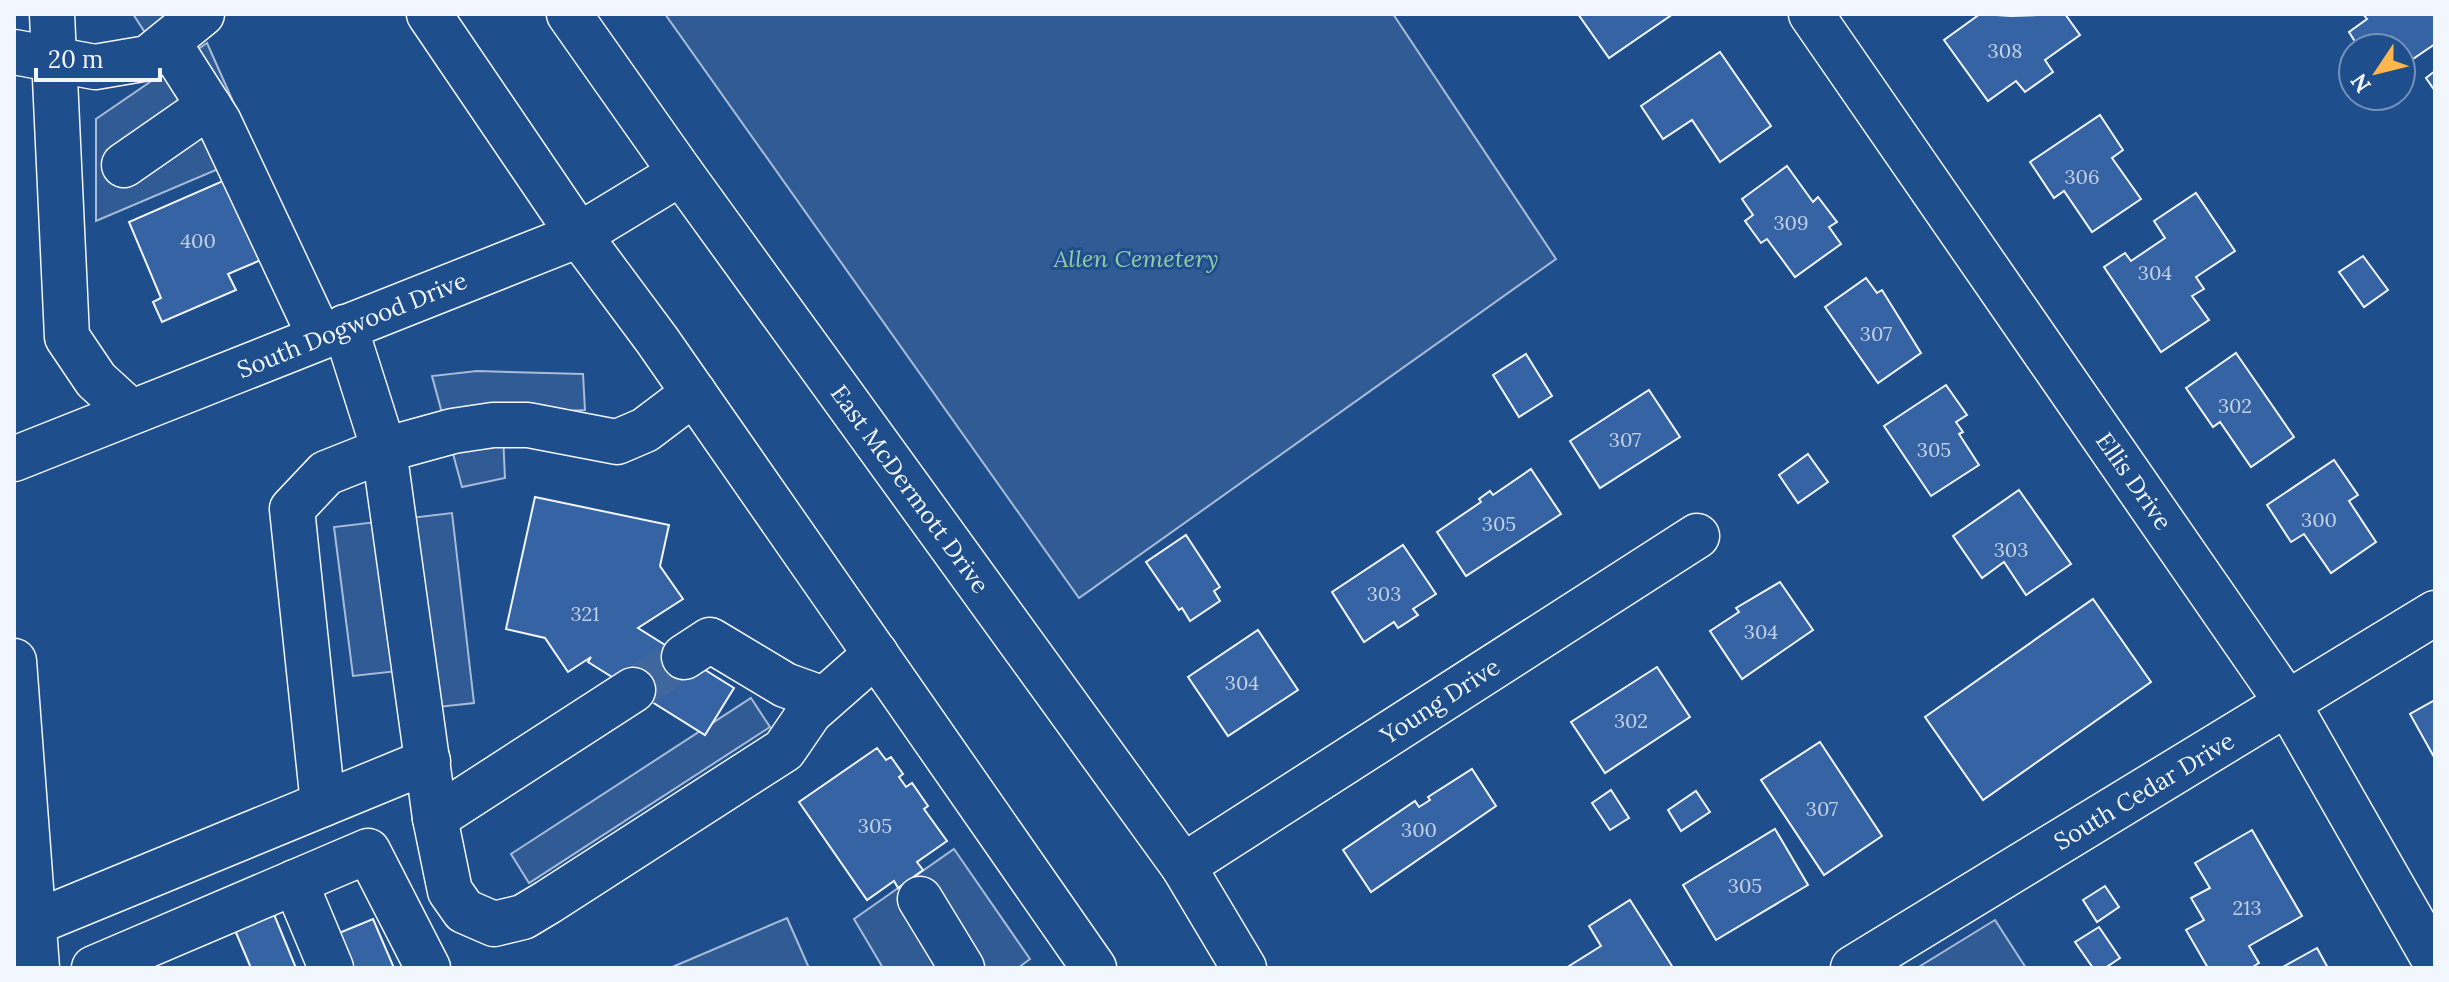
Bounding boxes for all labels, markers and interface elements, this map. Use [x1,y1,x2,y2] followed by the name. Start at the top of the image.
[36,32,160,82] scale bar
[2337,32,2417,112] north arrow
[1988,38,2022,63] house number: 308
[48,44,104,75] text: 20 m
[2344,68,2377,98] text: N
[2064,164,2100,189] house number: 306
[1773,210,1809,235] house number: 309
[180,228,216,253] house number: 400
[1052,243,1219,274] park label: Allen Cemetery
[2138,260,2172,285] house number: 304
[233,265,471,385] street label: South Dogwood Drive
[1860,321,1892,346] house number: 307
[824,379,996,599] street label: East McDermott Drive
[2218,393,2252,418] house number: 302
[2089,426,2179,536] street label: Ellis Drive
[1609,427,1641,452] house number: 307
[1917,437,1951,462] house number: 305
[2301,507,2337,532] house number: 300
[1482,511,1516,536] house number: 305
[1994,537,2028,562] house number: 303
[1367,581,1401,606] house number: 303
[570,601,600,626] house number: 321
[1744,619,1778,644] house number: 304
[1374,651,1506,752] street label: Young Drive
[1225,670,1259,695] house number: 304
[1614,708,1648,733] house number: 302
[2048,725,2240,857] street label: South Cedar Drive
[1806,796,1838,821] house number: 307
[858,813,892,838] house number: 305
[1401,817,1437,842] house number: 300
[1728,873,1762,898] house number: 305
[2232,895,2262,920] house number: 213

